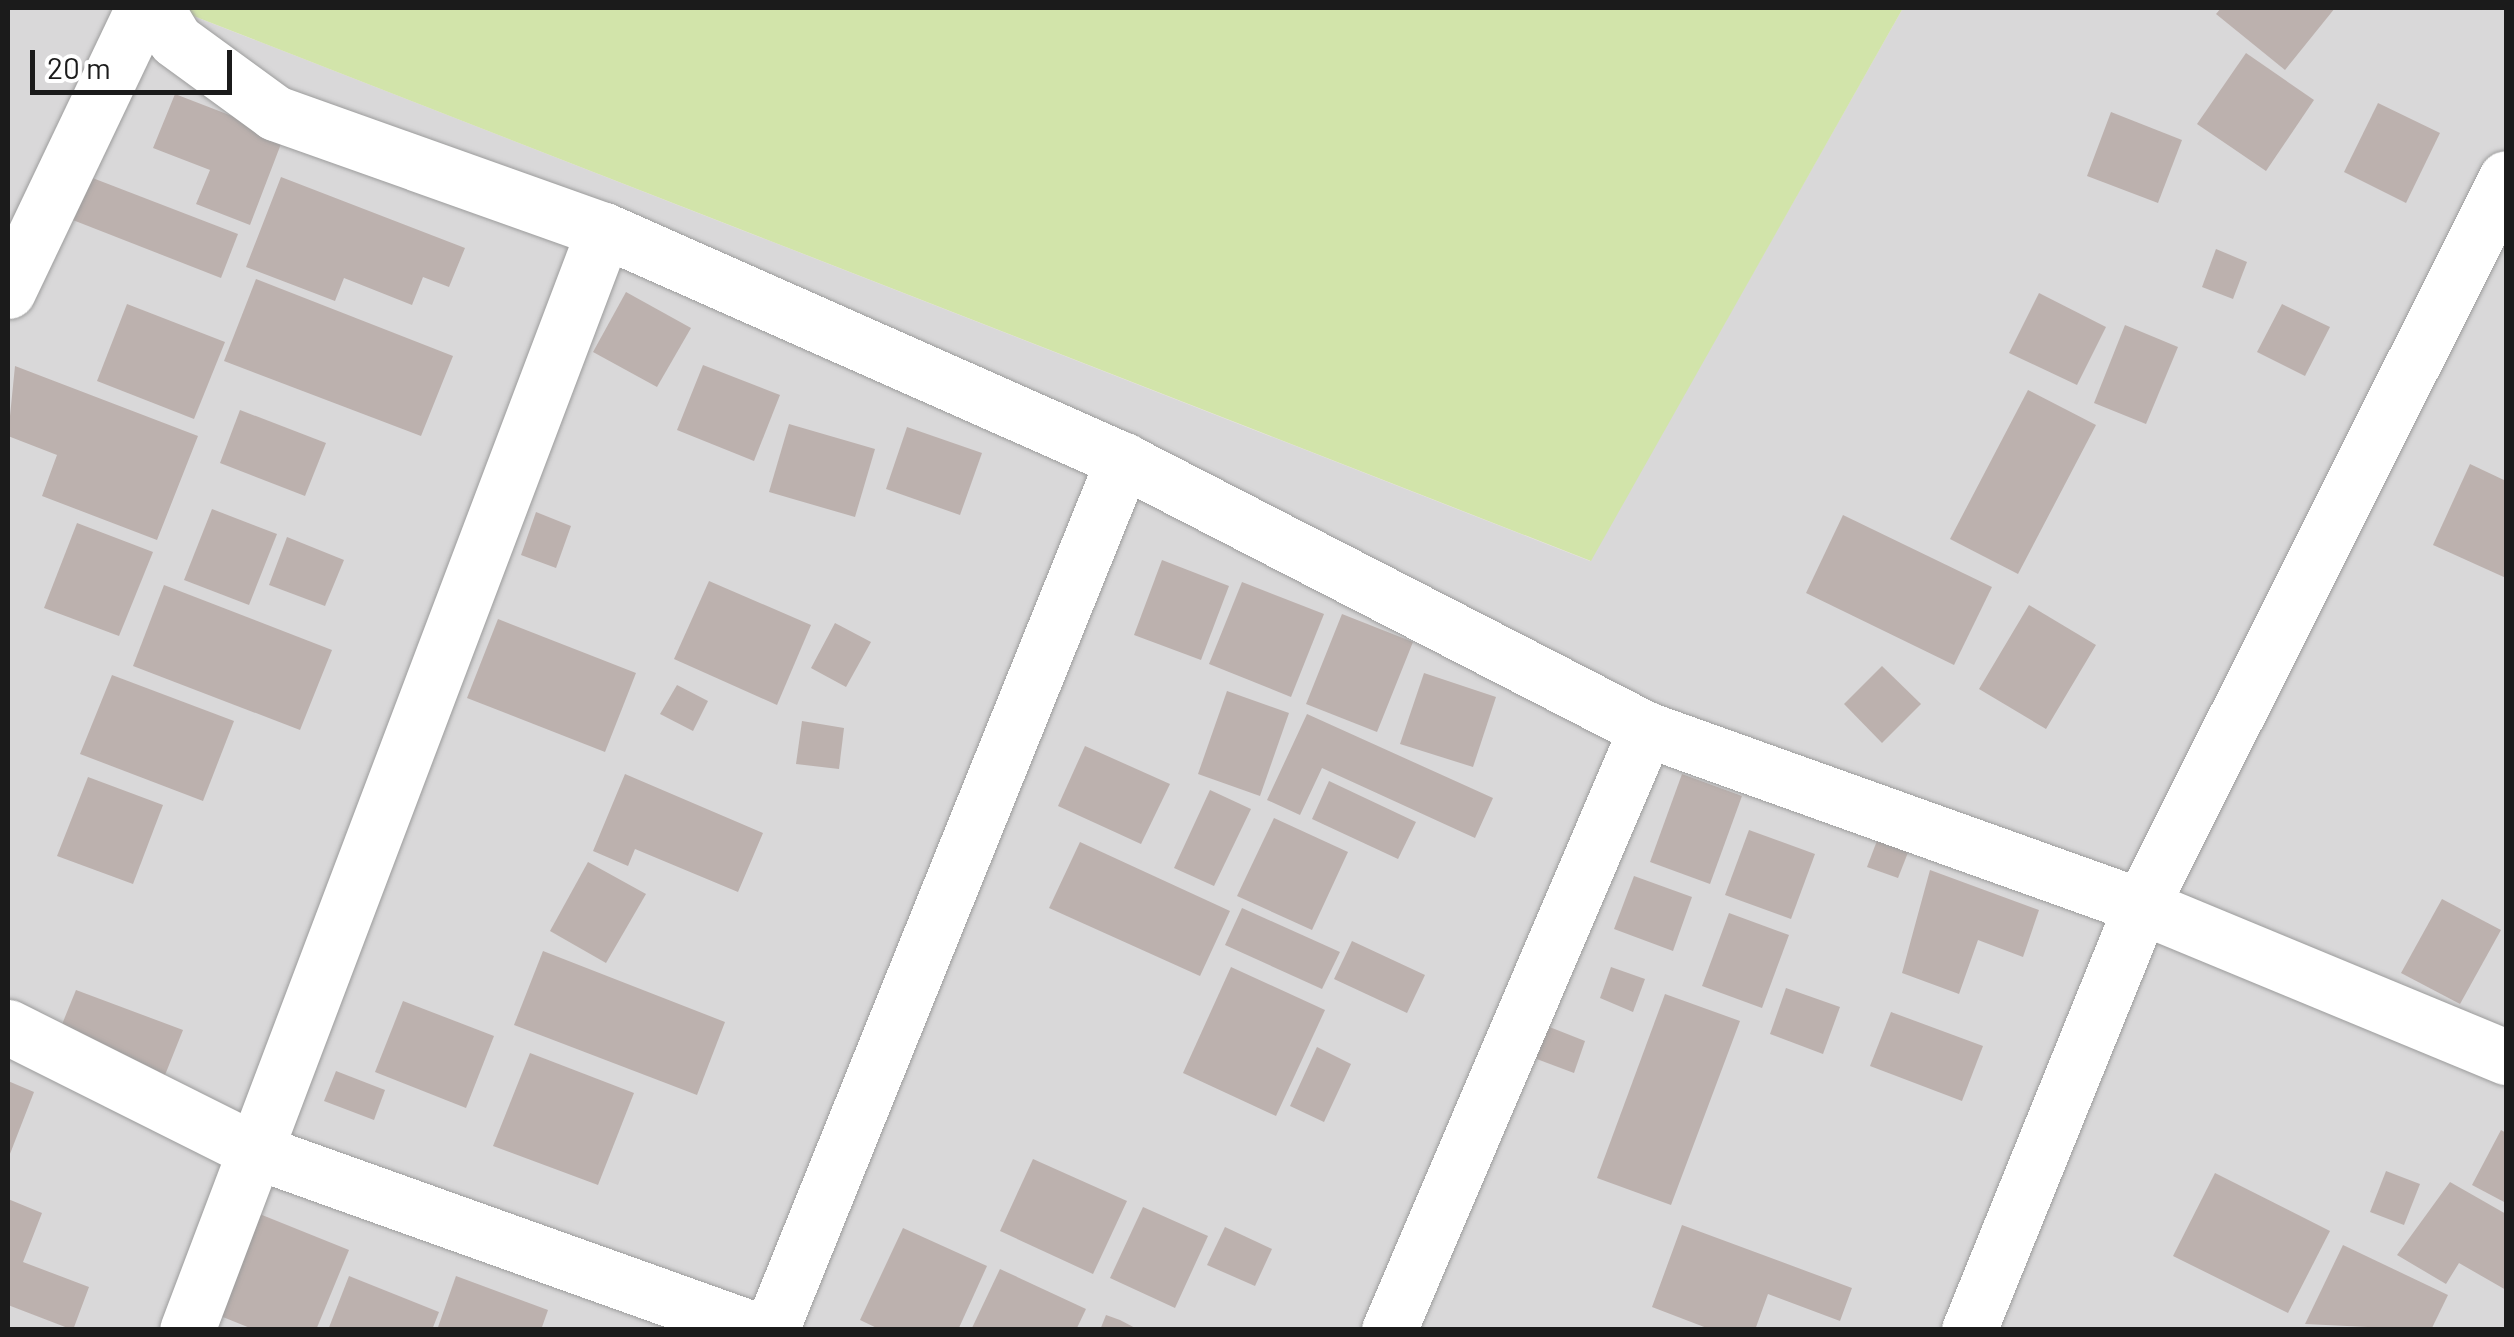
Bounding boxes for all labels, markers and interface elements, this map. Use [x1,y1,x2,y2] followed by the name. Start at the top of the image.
[35,30,238,92] scale bar
[47,49,111,85] text: 20 m

